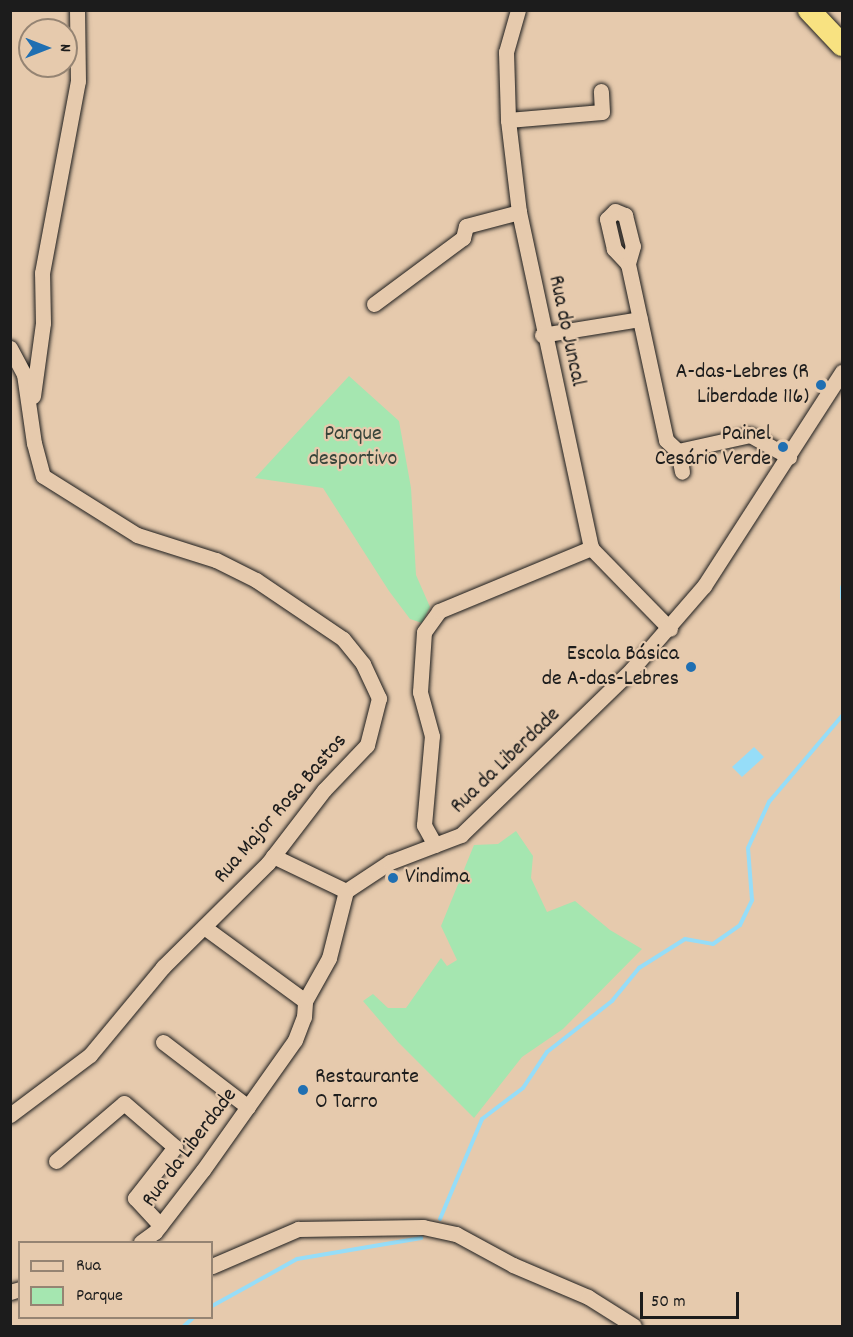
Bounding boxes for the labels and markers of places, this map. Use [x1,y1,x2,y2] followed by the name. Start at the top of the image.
[676,359,809,410] place label: A-das-Lebres (R Liberdade 116)
[814,378,828,392] marker: A-das-Lebres (R Liberdade 116)
[655,421,771,472] place label: Painel Cesário Verde
[776,440,790,454] marker: Painel Cesário Verde
[542,641,679,692] place label: Escola Básica de A-das-Lebres
[684,660,698,674] marker: Escola Básica de A-das-Lebres
[405,865,470,891] place label: Vindima
[386,871,400,885] marker: Vindima
[315,1064,419,1116] place label: Restaurante O Tarro
[296,1083,310,1097] marker: Restaurante O Tarro

